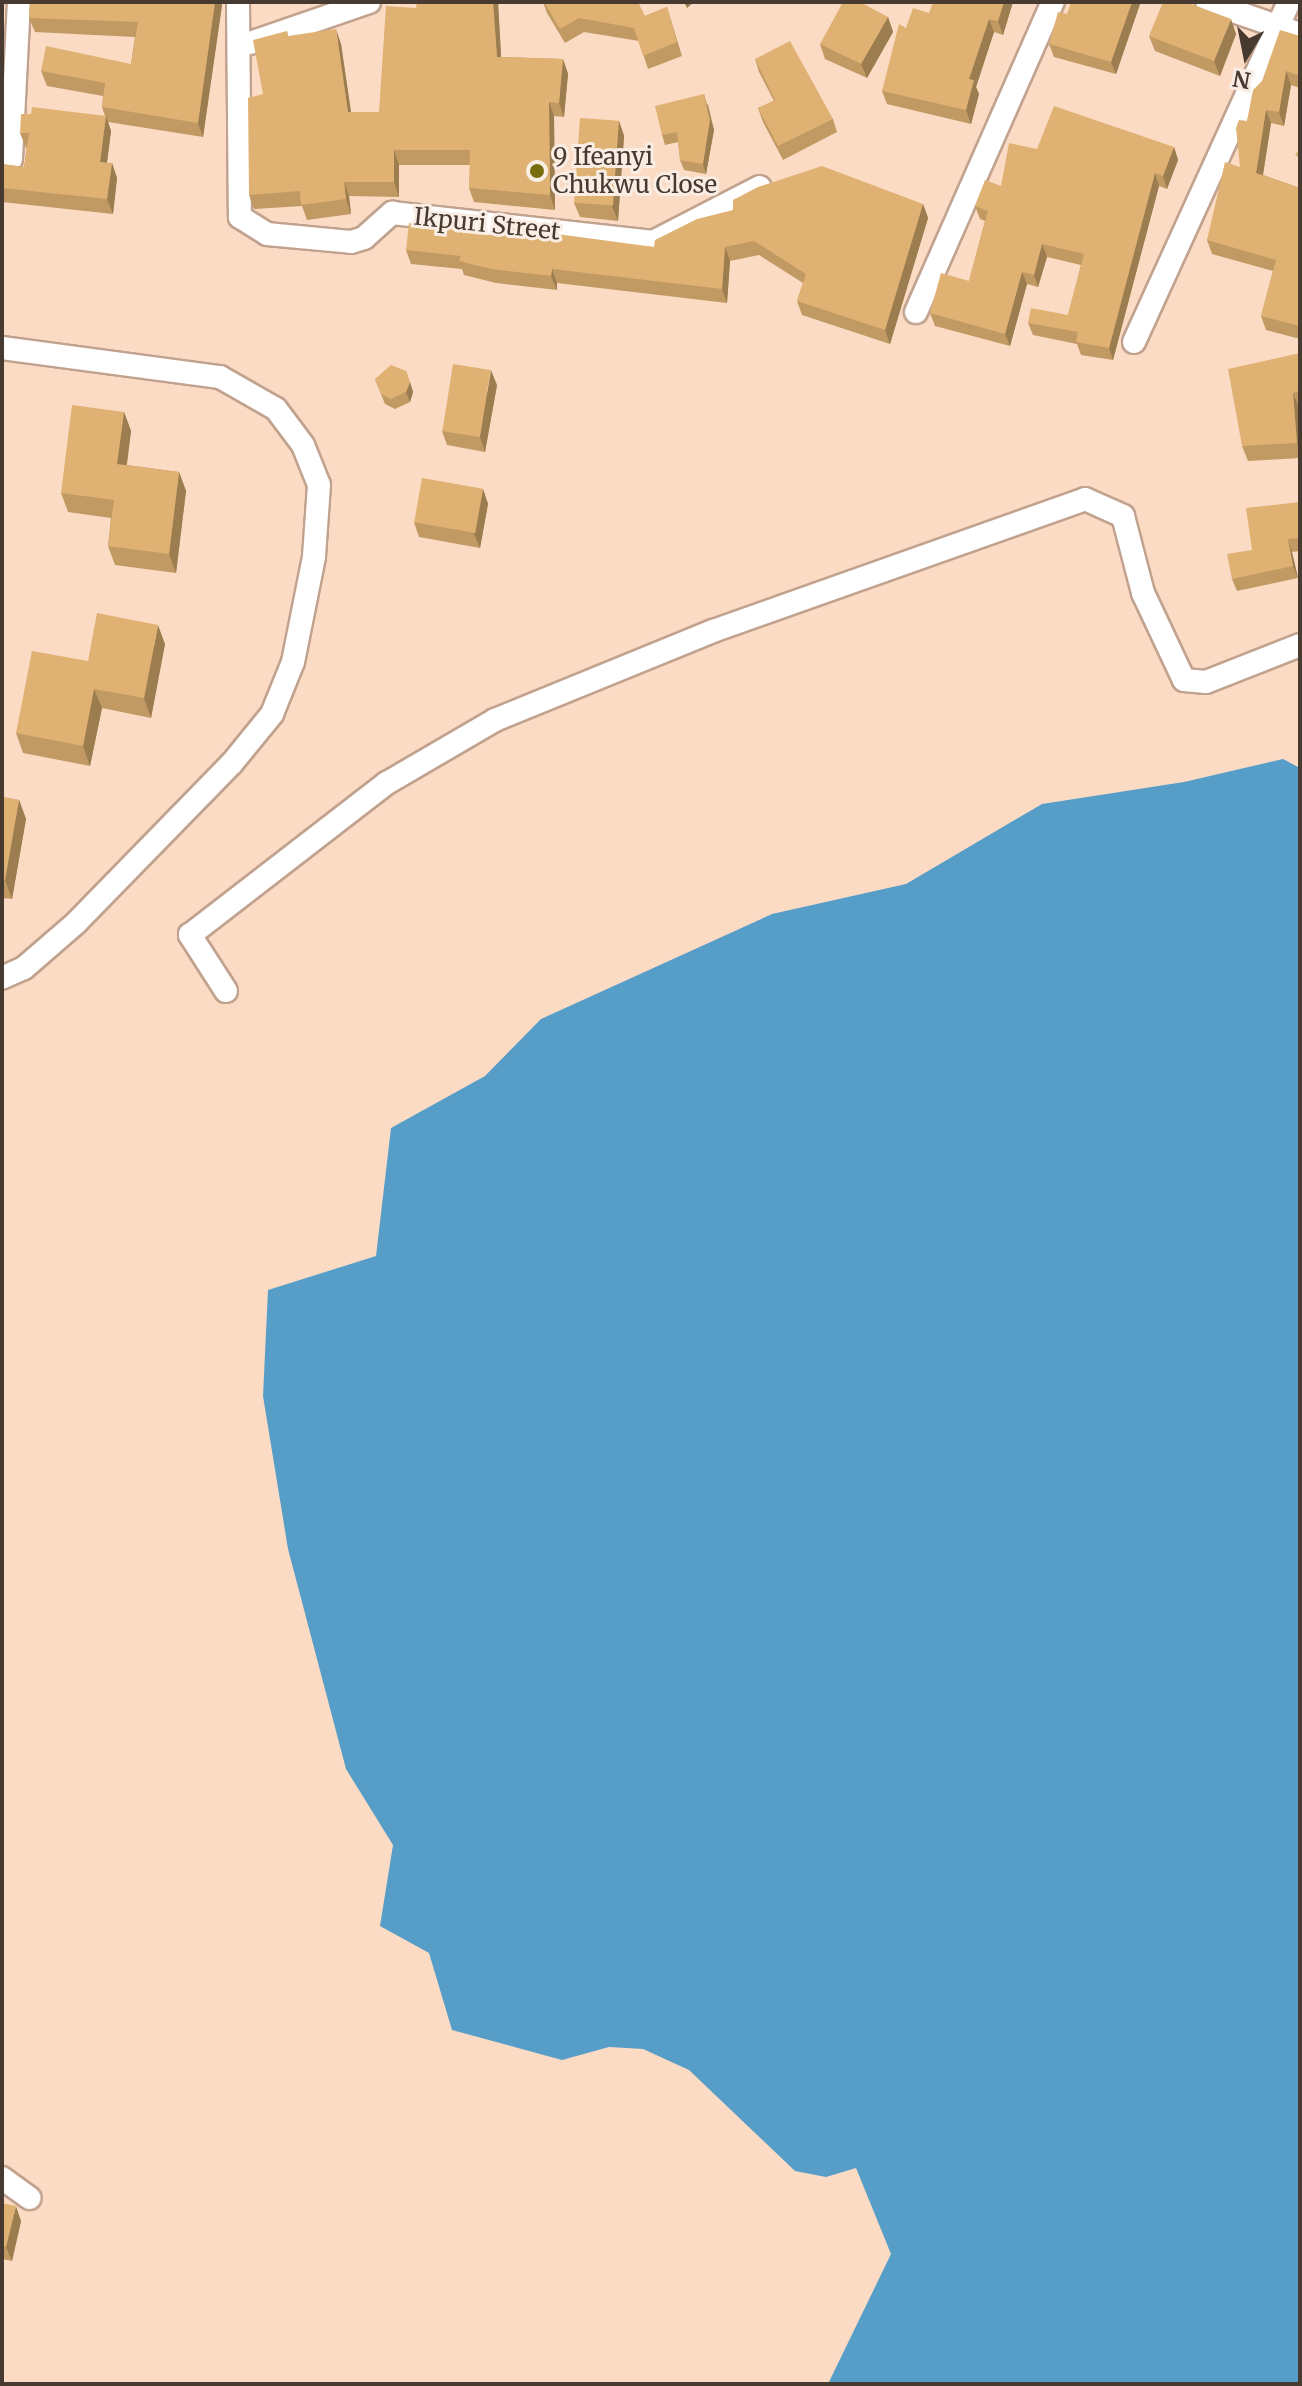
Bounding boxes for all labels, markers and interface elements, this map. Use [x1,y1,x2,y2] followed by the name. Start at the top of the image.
[1206,16,1286,96] north arrow
[1231,64,1253,95] text: N
[553,143,717,199] place label: 9 Ifeanyi Chukwu Close
[528,162,546,180] marker: 9 Ifeanyi Chukwu Close
[412,202,562,246] street label: Ikpuri Street

